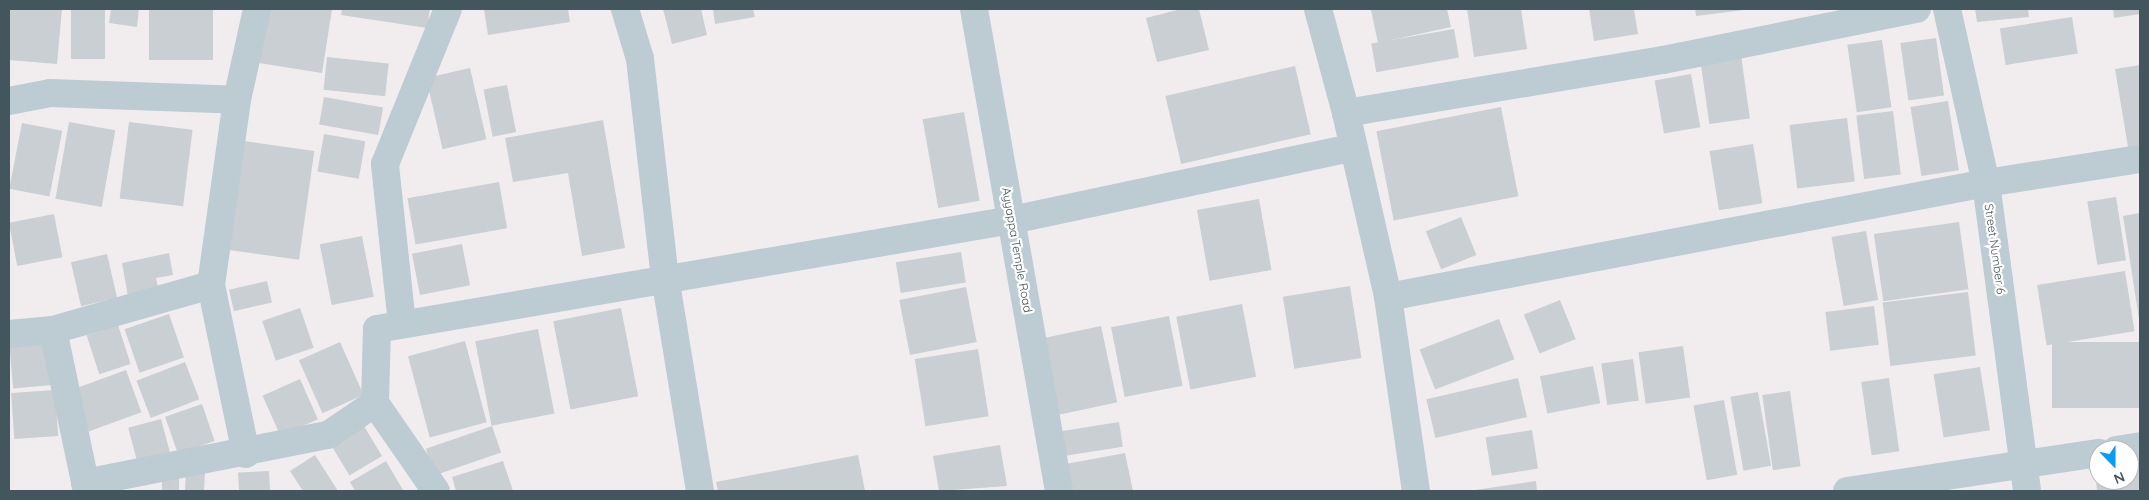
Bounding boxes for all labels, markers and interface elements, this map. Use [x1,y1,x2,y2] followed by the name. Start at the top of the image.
[999,186,1035,314] street label: Ayyappa Temple Road
[1982,203,2008,295] street label: Street Number 6
[2089,440,2139,490] north arrow
[2111,468,2127,488] text: N

